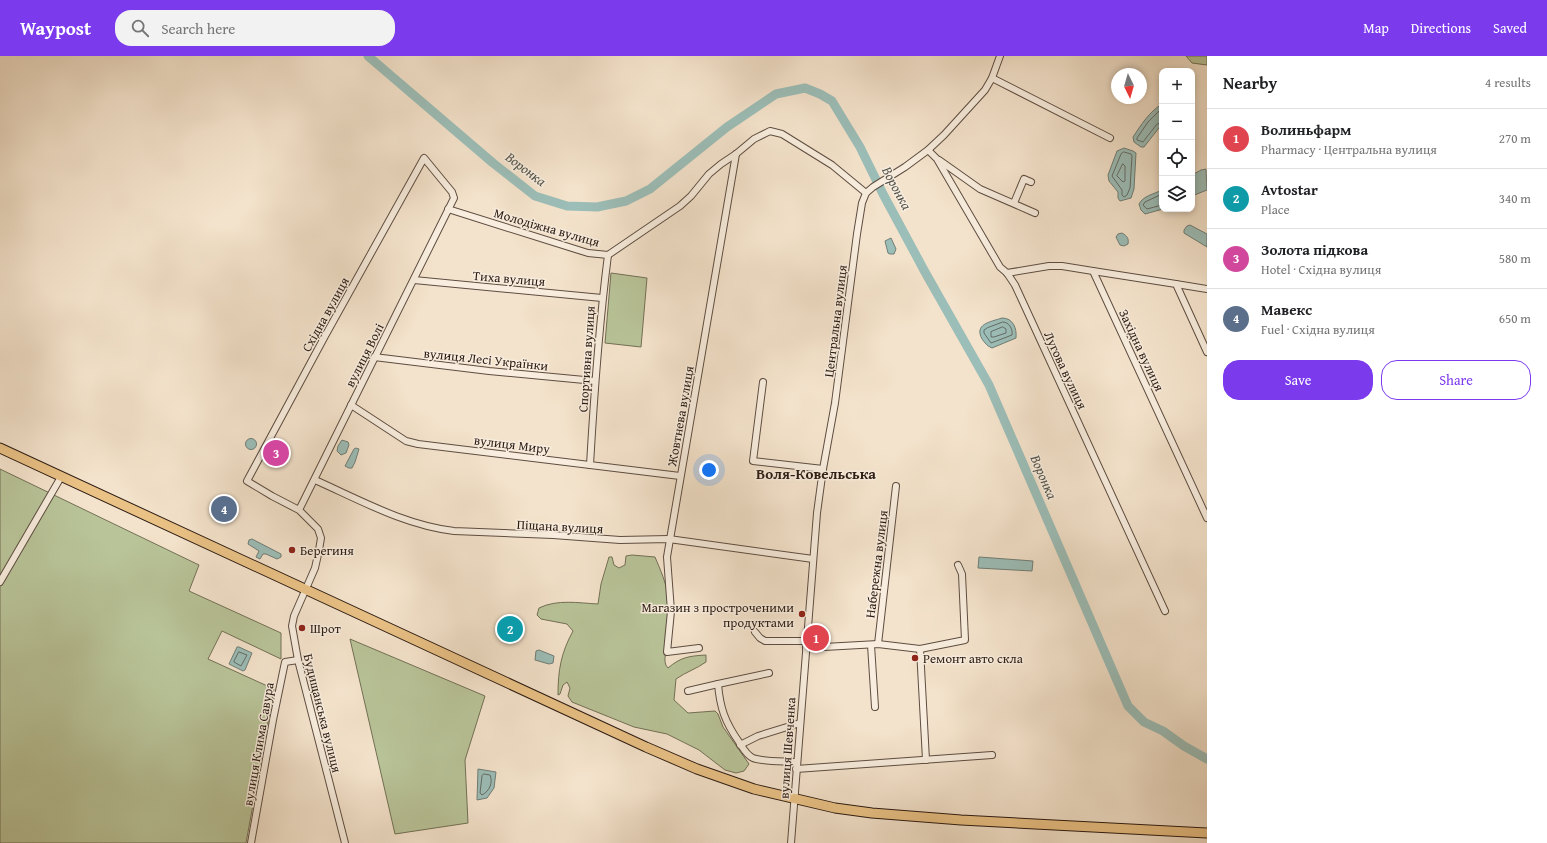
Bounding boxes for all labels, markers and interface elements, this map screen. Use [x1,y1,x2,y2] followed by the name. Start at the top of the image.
[115,10,395,46] search box
[20,14,91,42] text: Waypost
[129,17,151,39] icon: search
[161,18,235,39] text: Search here
[1363,18,1389,38] text: Map
[1411,18,1471,38] text: Directions
[1493,18,1527,38] text: Saved
[1111,68,1147,104] north arrow
[1159,68,1195,212] map controls
[1159,68,1195,104] button: +
[1223,70,1277,95] text: Nearby
[1485,73,1531,92] text: 4 results
[1159,104,1195,140] button: −
[1261,119,1351,140] text: Волиньфарм
[1233,129,1239,148] text: 1
[1499,129,1531,148] text: 270 m
[1159,140,1195,176] button: locate
[1261,140,1437,159] text: Pharmacy · Центральна вулиця
[501,146,551,191] water label: Воронка
[877,162,917,214] water label: Воронка
[1159,176,1195,212] button: layers
[1261,179,1318,200] text: Avtostar
[1233,189,1239,208] text: 2
[1499,189,1531,208] text: 340 m
[1261,200,1290,219] text: Place
[492,203,602,252] street label: Молодіжна вулиця
[1261,239,1368,260] text: Золота підкова
[1233,249,1239,268] text: 3
[1499,249,1531,268] text: 580 m
[1261,260,1381,279] text: Hotel · Східна вулиця
[819,263,852,378] street label: Центральна вулиця
[472,266,546,291] street label: Тиха вулиця
[297,273,354,355] street label: Східна вулиця
[1261,299,1312,320] text: Мавекс
[573,305,600,413] street label: Спортивна вулиця
[1114,306,1169,395] street label: Західна вулиця
[1233,309,1239,328] text: 4
[1499,309,1531,328] text: 650 m
[340,320,389,391] street label: вулиця Волі
[1261,320,1375,339] text: Fuel · Східна вулиця
[1039,328,1092,413] street label: Лугова вулиця
[423,344,549,376] street label: вулиця Лесі Українки
[1223,360,1373,400] button: Save
[1381,360,1531,400] button: Share
[662,364,699,469] street label: Жовтнева вулиця
[473,430,551,459] street label: вулиця Миру
[263,438,289,468] pin: 3
[1025,451,1062,503] water label: Воронка
[699,460,719,480] your location
[756,463,876,484] district label: Воля-Ковельська
[211,494,237,524] pin: 4
[860,509,893,619] street label: Набережна вулиця
[516,515,604,538] street label: Піщана вулиця
[300,541,354,560] place label: Берегиня
[287,545,297,555] marker: Берегиня
[642,598,794,632] place label: Магазин з простроченими продуктами
[797,609,807,619] marker: Магазин з простроченими продуктами
[497,614,523,644] pin: 2
[310,619,342,638] place label: Шрот
[297,623,307,633] marker: Шрот
[803,623,829,653] pin: 1
[923,649,1024,668] place label: Ремонт авто скла
[299,652,347,775] street label: Будищанська вулиця
[910,653,920,663] marker: Ремонт авто скла
[238,680,279,807] street label: вулиця Клима Савура
[774,696,801,799] street label: вулиця Шевченка

